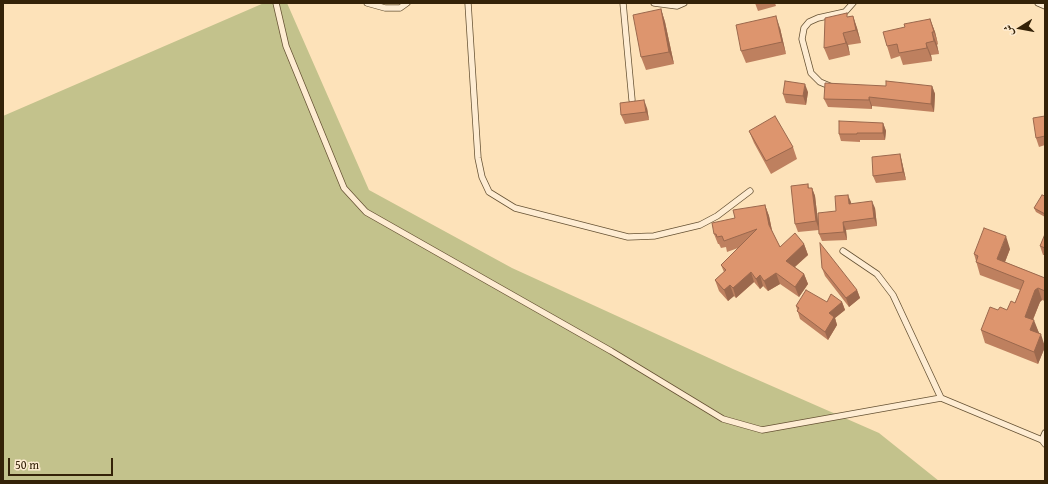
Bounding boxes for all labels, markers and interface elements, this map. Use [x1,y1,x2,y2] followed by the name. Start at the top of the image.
[1000,8,1040,48] north arrow
[999,23,1017,37] text: ش
[10,450,115,476] scale bar
[15,456,39,473] text: 50 m

